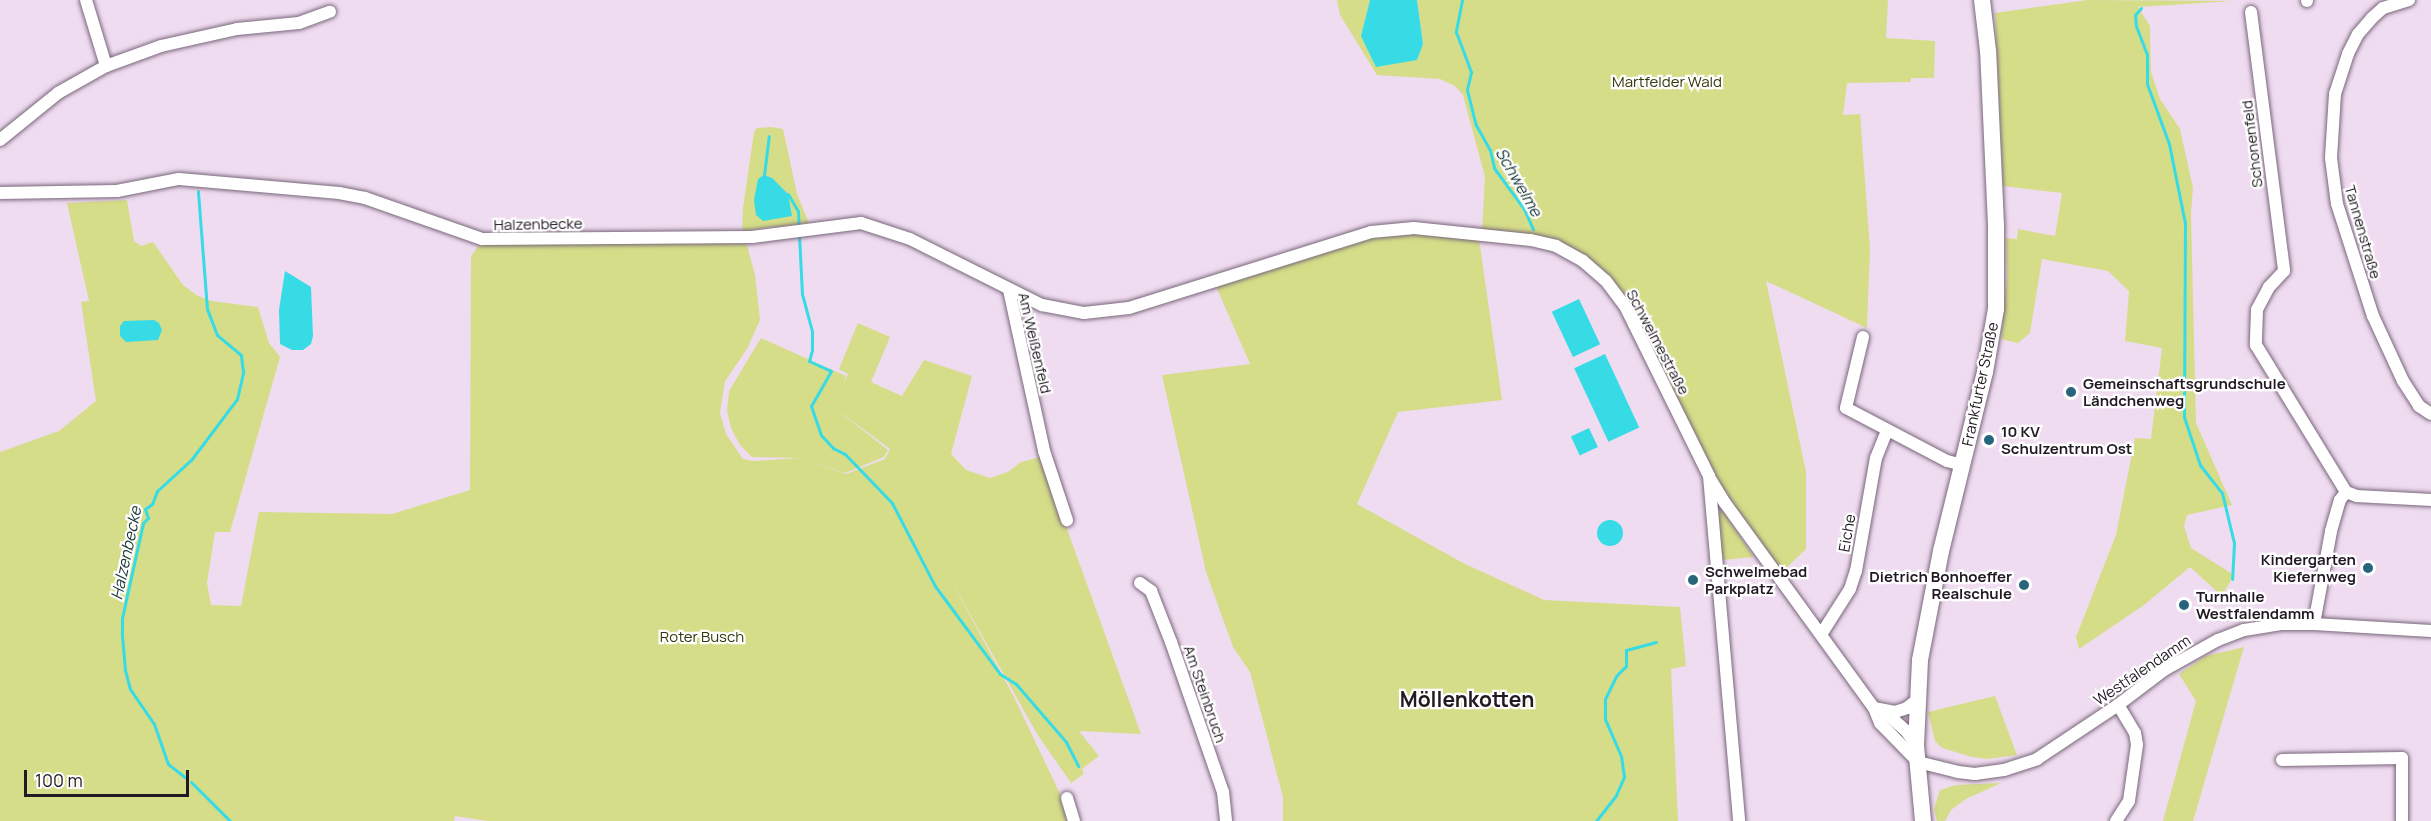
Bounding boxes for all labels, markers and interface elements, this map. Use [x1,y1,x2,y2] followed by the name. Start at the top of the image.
[1612,73,1722,91] park label: Martfelder Wald
[2238,99,2266,189] street label: Schonenfeld
[1492,144,1546,220] water label: Schwelme
[2341,183,2385,281] street label: Tannenstraße
[493,214,583,234] street label: Halzenbecke
[1623,286,1693,398] street label: Schwelmestraße
[1015,291,1055,395] street label: Am Weißenfeld
[1958,320,2002,448] street label: Frankfurter Straße
[2083,374,2286,409] place label: Gemeinschaftsgrundschule Ländchenweg
[2064,385,2078,399] marker: Gemeinschaftsgrundschule Ländchenweg
[2001,422,2132,457] place label: 10 KV Schulzentrum Ost
[1982,433,1996,447] marker: 10 KV Schulzentrum Ost
[107,505,145,601] water label: Halzenbecke
[1835,513,1859,553] street label: Eiche
[2261,550,2356,585] place label: Kindergarten Kiefernweg
[2361,561,2375,575] marker: Kindergarten Kiefernweg
[1705,562,1807,597] place label: Schwelmebad Parkplatz
[1869,567,2012,602] place label: Dietrich Bonhoeffer Realschule
[1686,573,1700,587] marker: Schwelmebad Parkplatz
[2017,578,2031,592] marker: Dietrich Bonhoeffer Realschule
[2196,587,2315,622] place label: Turnhalle Westfalendamm
[2177,598,2191,612] marker: Turnhalle Westfalendamm
[660,628,744,646] park label: Roter Busch
[2090,631,2194,709] street label: Westfalendamm
[1180,643,1230,745] street label: Am Steinbruch
[1400,686,1534,712] district label: Möllenkotten
[27,758,192,796] scale bar
[35,768,83,792] text: 100 m

